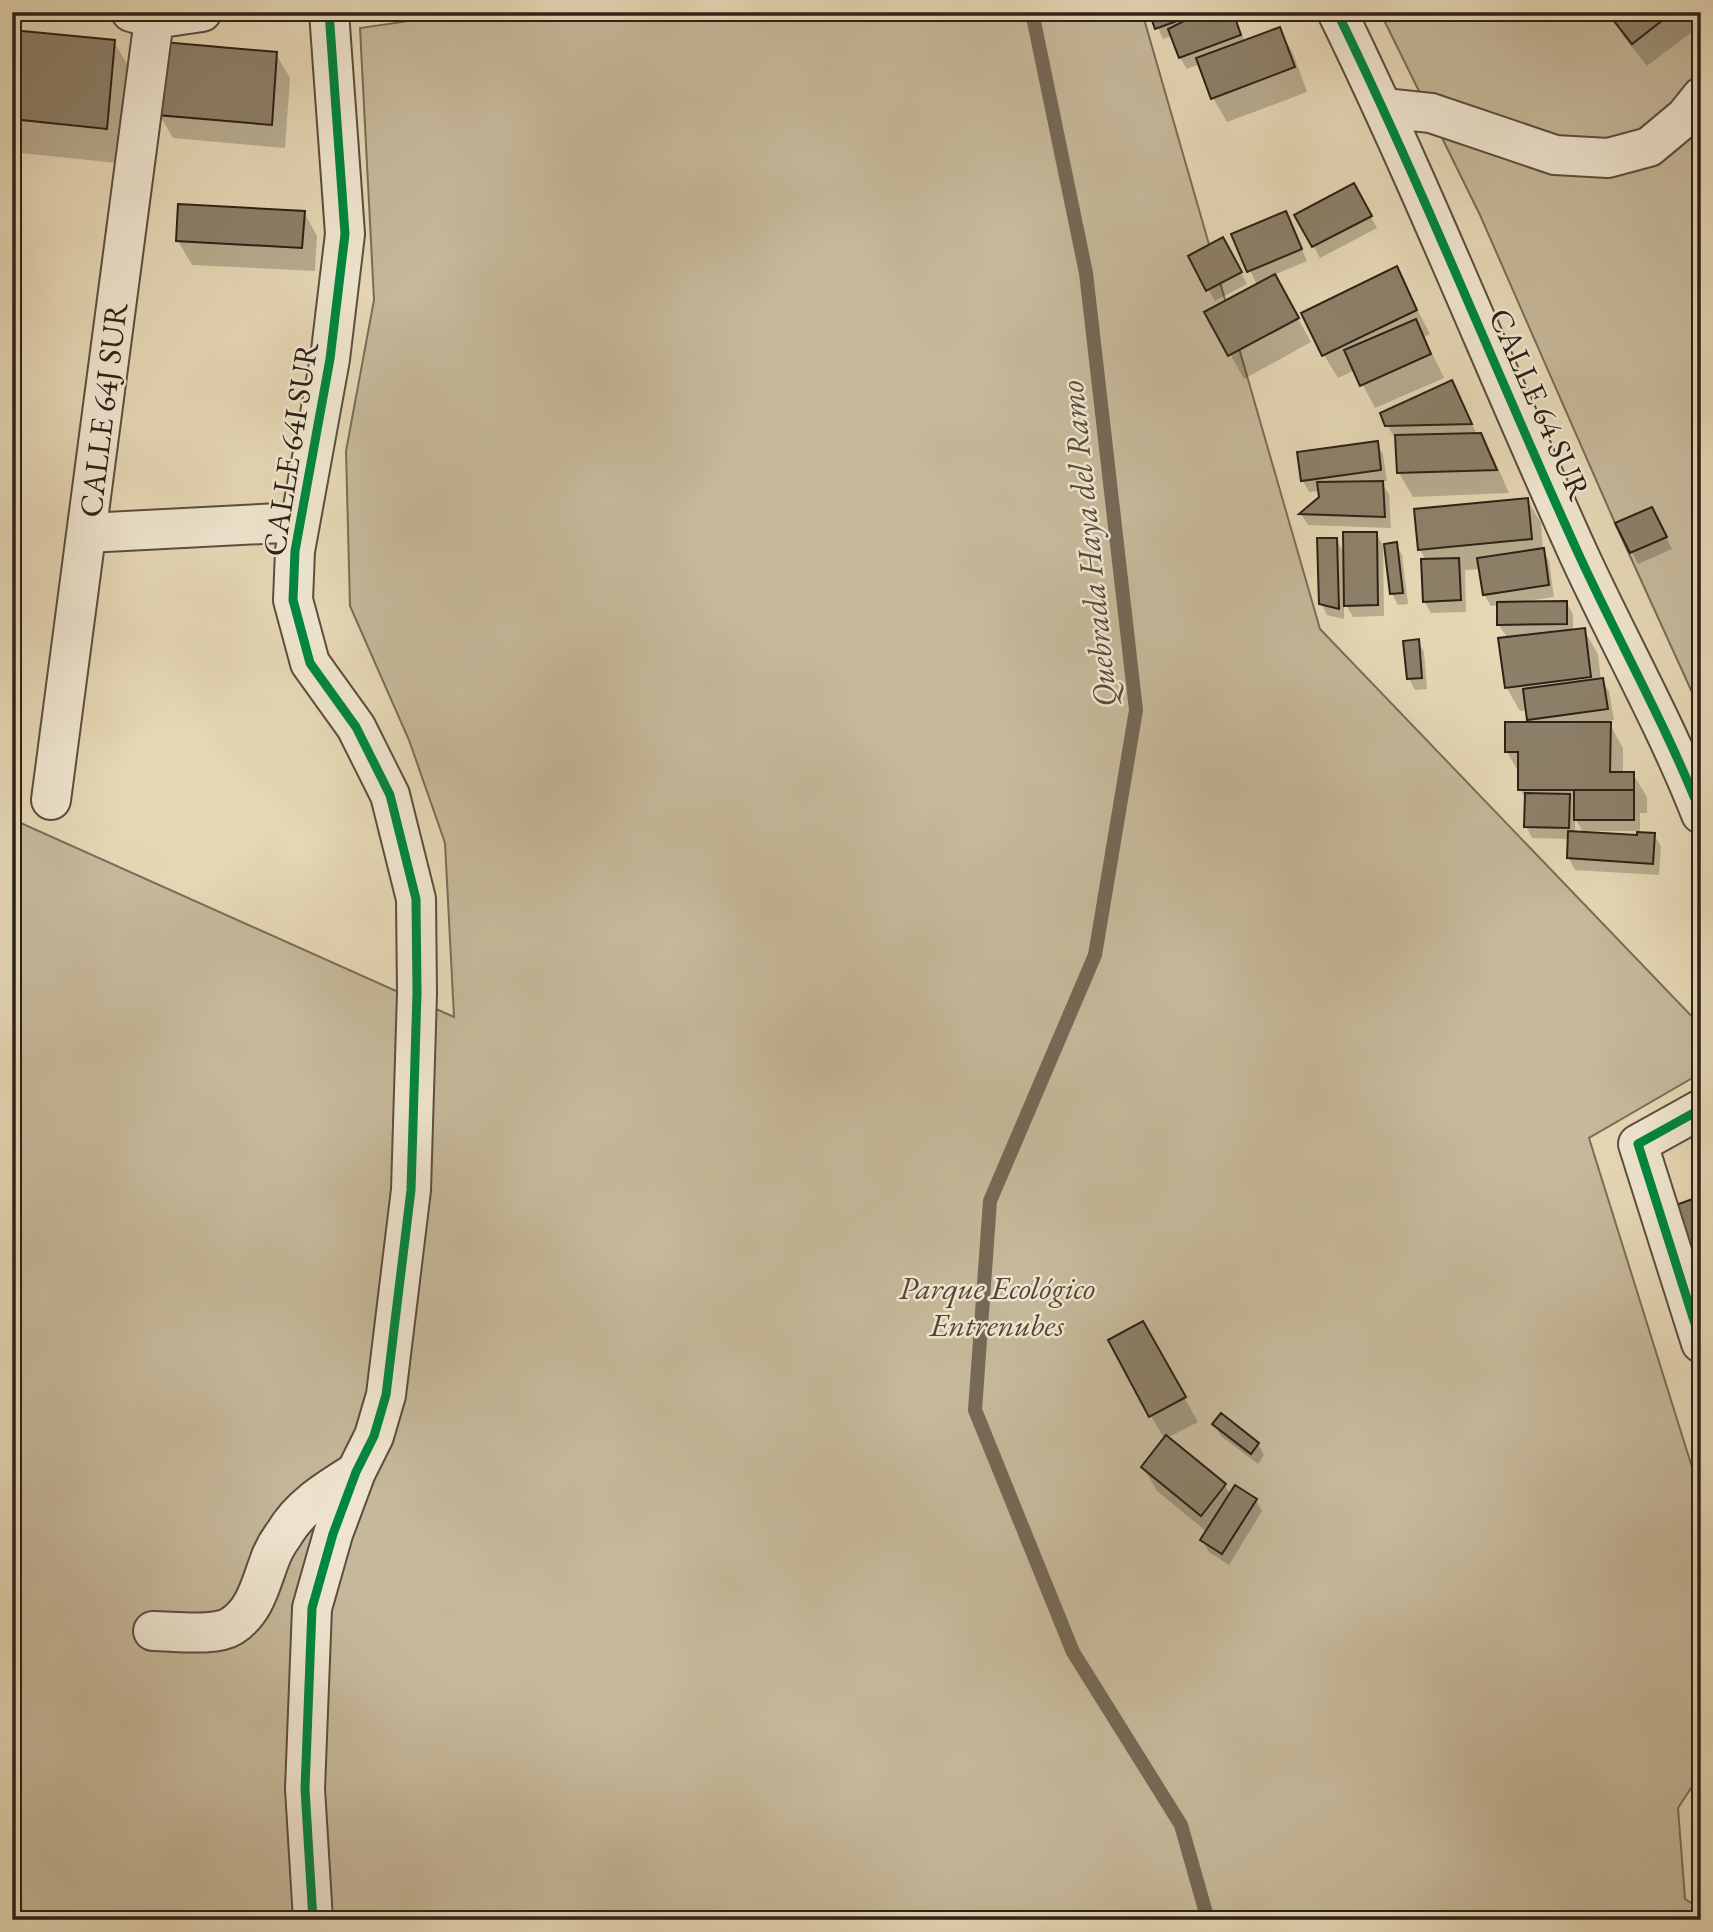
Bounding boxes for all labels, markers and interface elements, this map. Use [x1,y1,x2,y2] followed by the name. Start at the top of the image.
[69,300,137,520] street label: CALLE 64J SUR
[1479,302,1601,506] street label: CALLE 64 SUR
[252,339,328,559] street label: CALLE 64I SUR
[1049,379,1127,709] water label: Quebrada Haya del Ramo
[899,1267,1095,1346] park label: Parque Ecológico Entrenubes

